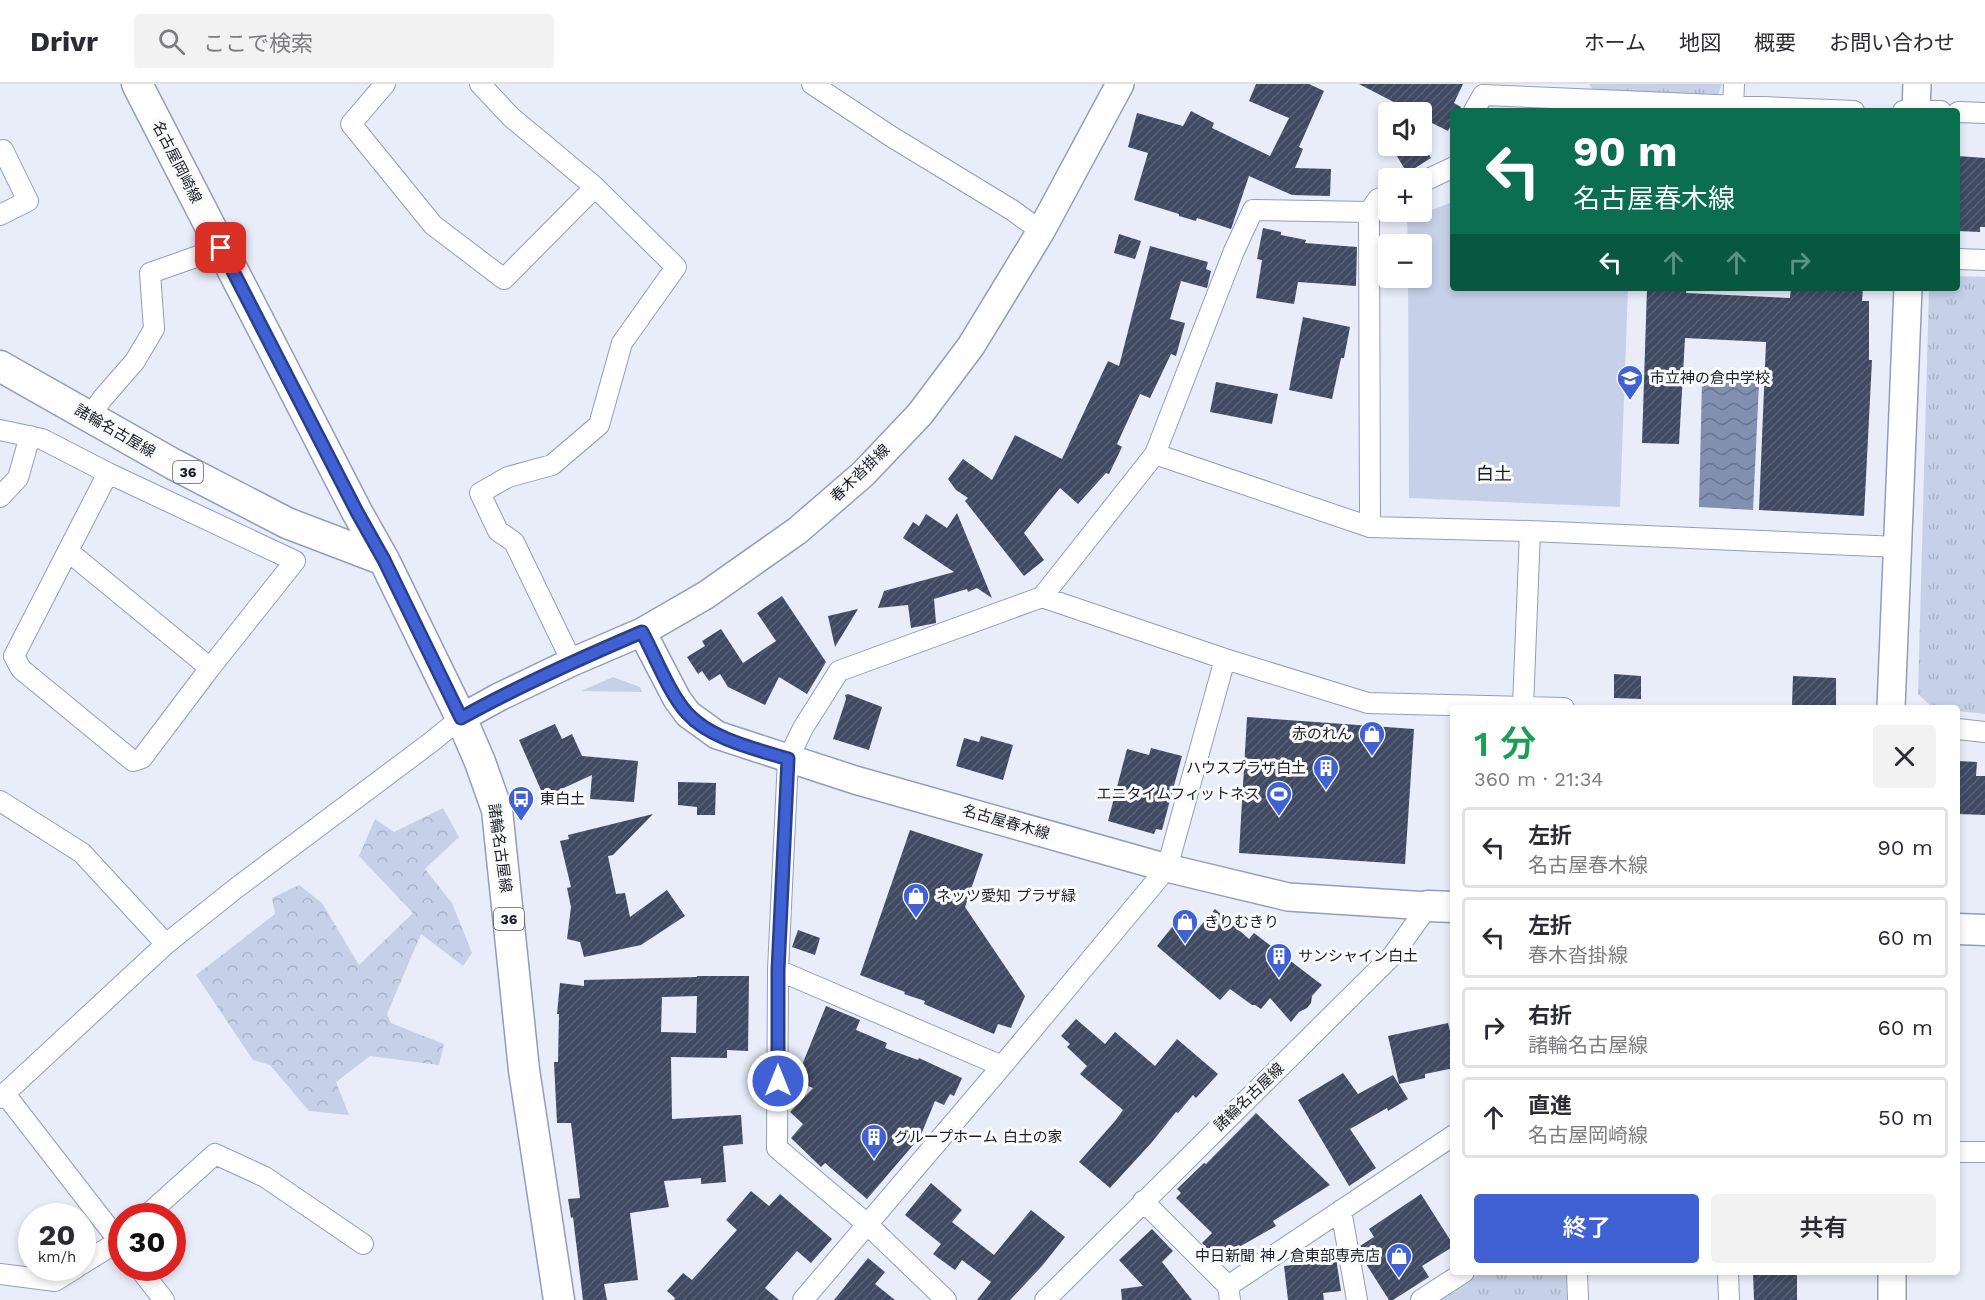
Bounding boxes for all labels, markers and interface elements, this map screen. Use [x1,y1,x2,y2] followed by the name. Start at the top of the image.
[134,14,554,68] search box
[30,25,98,58] text: Drivr
[155,25,188,58] icon: search
[1584,30,1646,55] text: ホーム
[1679,30,1721,55] text: 地図
[1754,30,1796,55] text: 概要
[1829,30,1955,55] text: お問い合わせ
[203,31,313,56] text: ここで検索
[1378,102,1432,288] map controls
[1378,102,1432,156] button: sound
[149,118,205,206] street label: 名古屋岡崎線
[1573,127,1677,176] text: 90 m
[1474,132,1552,210] icon: left
[1378,168,1432,222] button: +
[1573,183,1735,215] text: 名古屋春木線
[195,222,246,273] pin
[204,231,237,264] icon: arrive
[1378,234,1432,288] button: −
[1594,246,1627,279] icon: left
[1657,246,1690,279] icon: ahead
[1720,246,1753,279] icon: ahead
[1783,246,1816,279] icon: right
[1615,363,1645,401] school or university icon: 市立神の倉中学校
[1650,369,1770,387] place label: 市立神の倉中学校
[72,401,158,461] street label: 諸輪名古屋線
[827,440,893,506] street label: 春木沓掛線
[173,461,203,483] road number: 36
[1476,463,1512,484] district label: 白土
[1357,719,1387,757] shop icon: 赤のれん
[1474,723,1536,765] text: 1 分
[1292,725,1352,743] place label: 赤のれん
[1873,725,1936,788] button: close
[1311,753,1341,791] building icon: ハウスプラザ白土
[1186,759,1306,777] place label: ハウスプラザ白土
[1474,767,1604,791] text: 360 m · 21:34
[1264,779,1294,817] sports icon: エニタイムフィットネス
[506,784,536,822] bus stop icon: 東白土
[1096,785,1260,803] place label: エニタイムフィットネス
[540,790,585,808] place label: 東白土
[960,801,1052,843] street label: 名古屋春木線
[485,802,515,894] street label: 諸輪名古屋線
[1528,823,1572,848] text: 左折
[1477,831,1510,864] icon: left
[1877,835,1933,860] text: 90 m
[1528,853,1648,877] text: 名古屋春木線
[901,881,931,919] shop icon: ネッツ愛知 プラザ緑
[936,887,1076,905] place label: ネッツ愛知 プラザ緑
[1170,907,1200,945] shop icon: きりむきり
[494,908,524,930] road number: 36
[1204,913,1279,931] place label: きりむきり
[1528,913,1572,938] text: 左折
[1477,921,1510,954] icon: left
[1877,925,1933,950] text: 60 m
[1264,941,1294,979] building icon: サンシャイン白土
[1528,943,1628,967] text: 春木沓掛線
[1298,947,1418,965] place label: サンシャイン白土
[1528,1003,1572,1028] text: 右折
[1477,1011,1510,1044] icon: right
[1877,1015,1933,1040] text: 60 m
[1528,1033,1648,1057] text: 諸輪名古屋線
[746,1049,810,1113] position arrow
[1210,1059,1288,1135] street label: 諸輪名古屋線
[1528,1093,1572,1118] text: 直進
[1477,1101,1510,1134] icon: ahead
[1878,1105,1933,1130] text: 50 m
[859,1122,889,1160] building icon: グループホーム 白土の家
[1528,1123,1648,1147] text: 名古屋岡崎線
[894,1128,1063,1146] place label: グループホーム 白土の家
[1474,1194,1699,1263] button: 終了
[1711,1194,1936,1263] button: 共有
[108,1203,186,1281] speed limit sign: 30
[38,1217,76,1252] text: 20
[1384,1241,1414,1279] shop icon: 中日新聞 神ノ倉東部専売店
[1195,1247,1380,1265] place label: 中日新聞 神ノ倉東部専売店
[38,1248,76,1266] text: km/h

